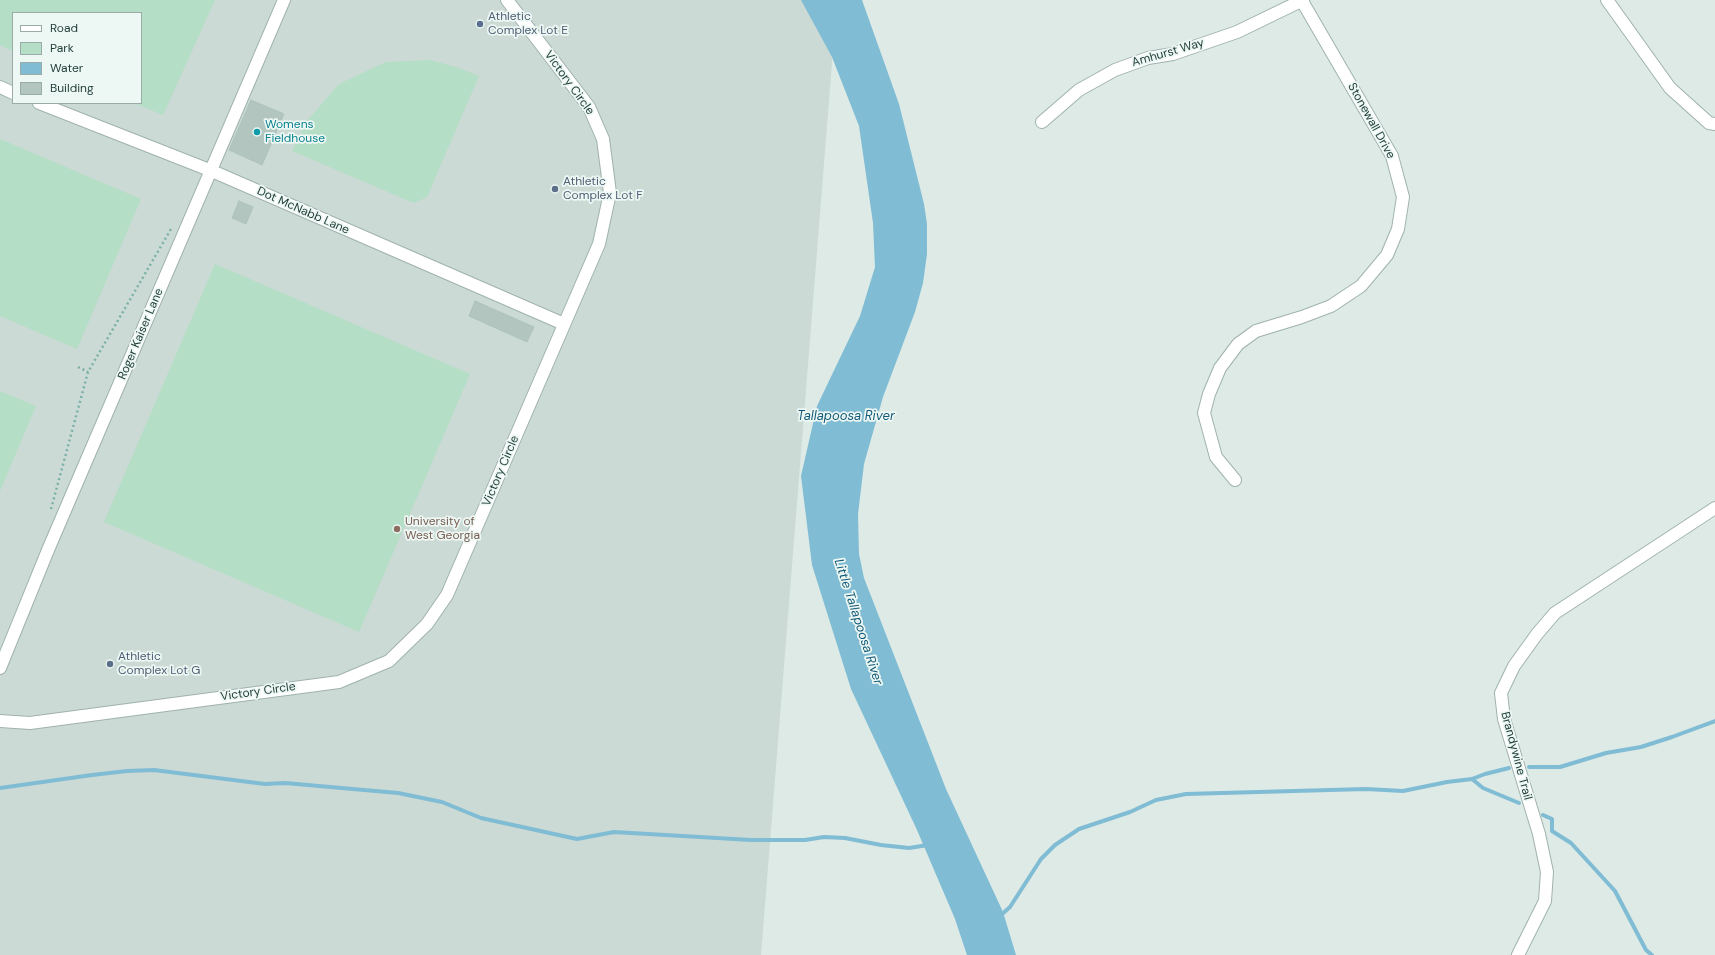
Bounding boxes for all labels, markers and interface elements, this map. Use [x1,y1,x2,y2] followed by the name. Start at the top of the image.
[488,10,568,38] place label: Athletic Complex Lot E
[12,12,142,104] legend
[475,19,485,29] marker: Athletic Complex Lot E
[50,20,78,36] text: Road
[1130,36,1206,70] street label: Amhurst Way
[50,40,74,56] text: Park
[541,48,597,118] street label: Victory Circle
[50,60,83,76] text: Water
[50,80,94,96] text: Building
[1344,81,1398,161] street label: Stonewall Drive
[265,118,325,146] place label: Womens Fieldhouse
[252,127,262,137] marker: Womens Fieldhouse
[563,175,643,203] place label: Athletic Complex Lot F
[255,184,351,238] street label: Dot McNabb Lane
[550,184,560,194] marker: Athletic Complex Lot F
[115,286,167,382] street label: Roger Kaiser Lane
[797,409,895,425] water label: Tallapoosa River
[480,433,522,509] street label: Victory Circle
[405,515,480,543] place label: University of West Georgia
[392,524,402,534] marker: University of West Georgia
[830,557,886,687] water label: Little Tallapoosa River
[118,650,200,678] place label: Athletic Complex Lot G
[105,659,115,669] marker: Athletic Complex Lot G
[220,680,296,704] street label: Victory Circle
[1497,710,1535,802] street label: Brandywine Trail

